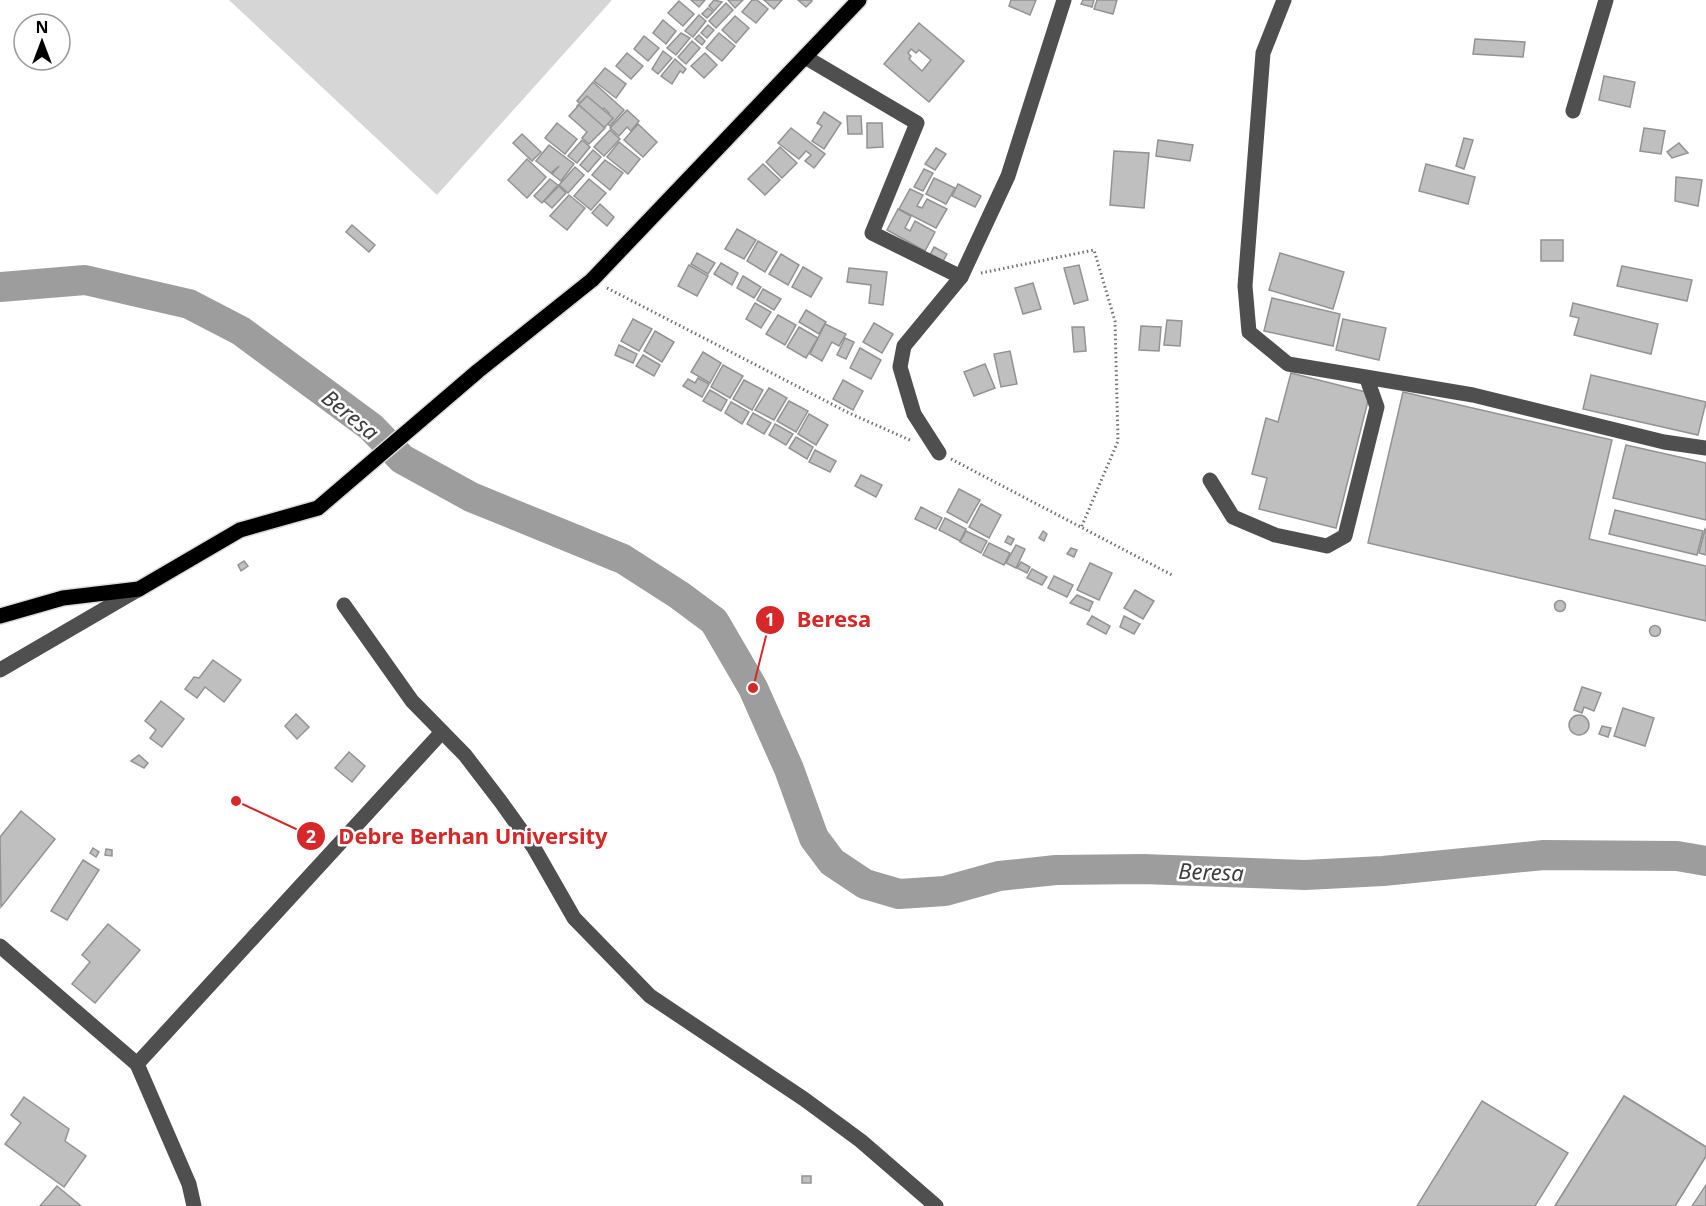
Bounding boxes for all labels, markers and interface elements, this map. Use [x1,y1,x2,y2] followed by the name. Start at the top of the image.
[12,12,72,72] north arrow
[35,16,49,38] text: N
[316,382,386,447] water label: Beresa
[755,600,884,640] callout: Beresa
[797,603,871,633] text: Beresa
[765,607,775,631] text: 1
[296,816,619,856] callout: Debre Berhan University
[338,820,608,850] text: Debre Berhan University
[306,824,316,848] text: 2
[1178,855,1245,887] water label: Beresa

